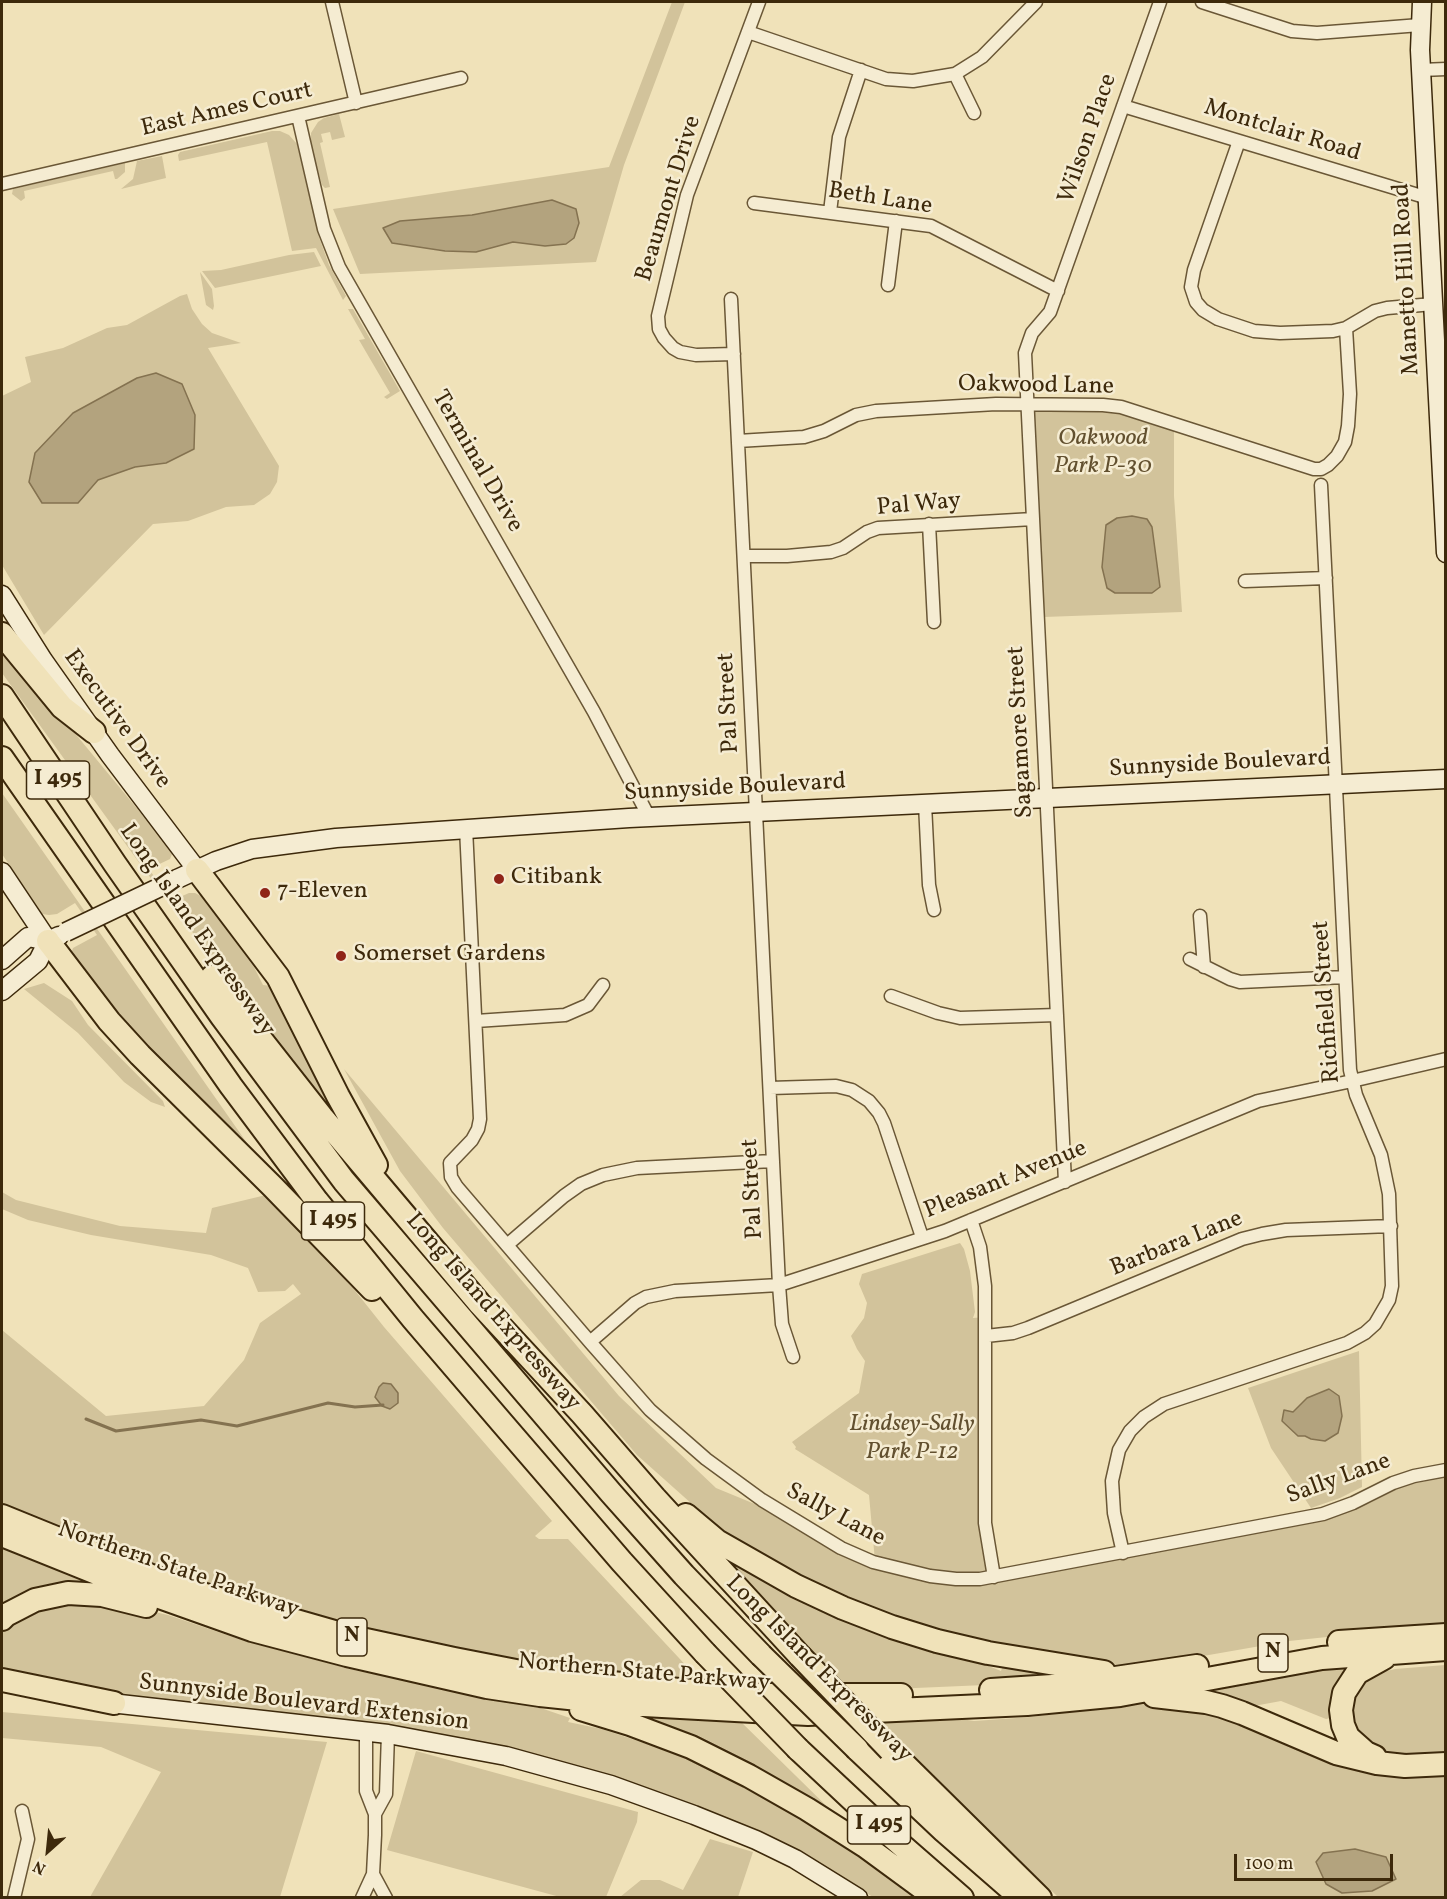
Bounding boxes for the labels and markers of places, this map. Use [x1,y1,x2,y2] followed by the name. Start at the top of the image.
[511,865,602,893] place label: Citibank
[492,872,506,886] marker: Citibank
[277,879,368,907] place label: 7-Eleven
[258,886,272,900] marker: 7-Eleven
[353,942,546,970] place label: Somerset Gardens
[334,949,348,963] marker: Somerset Gardens

